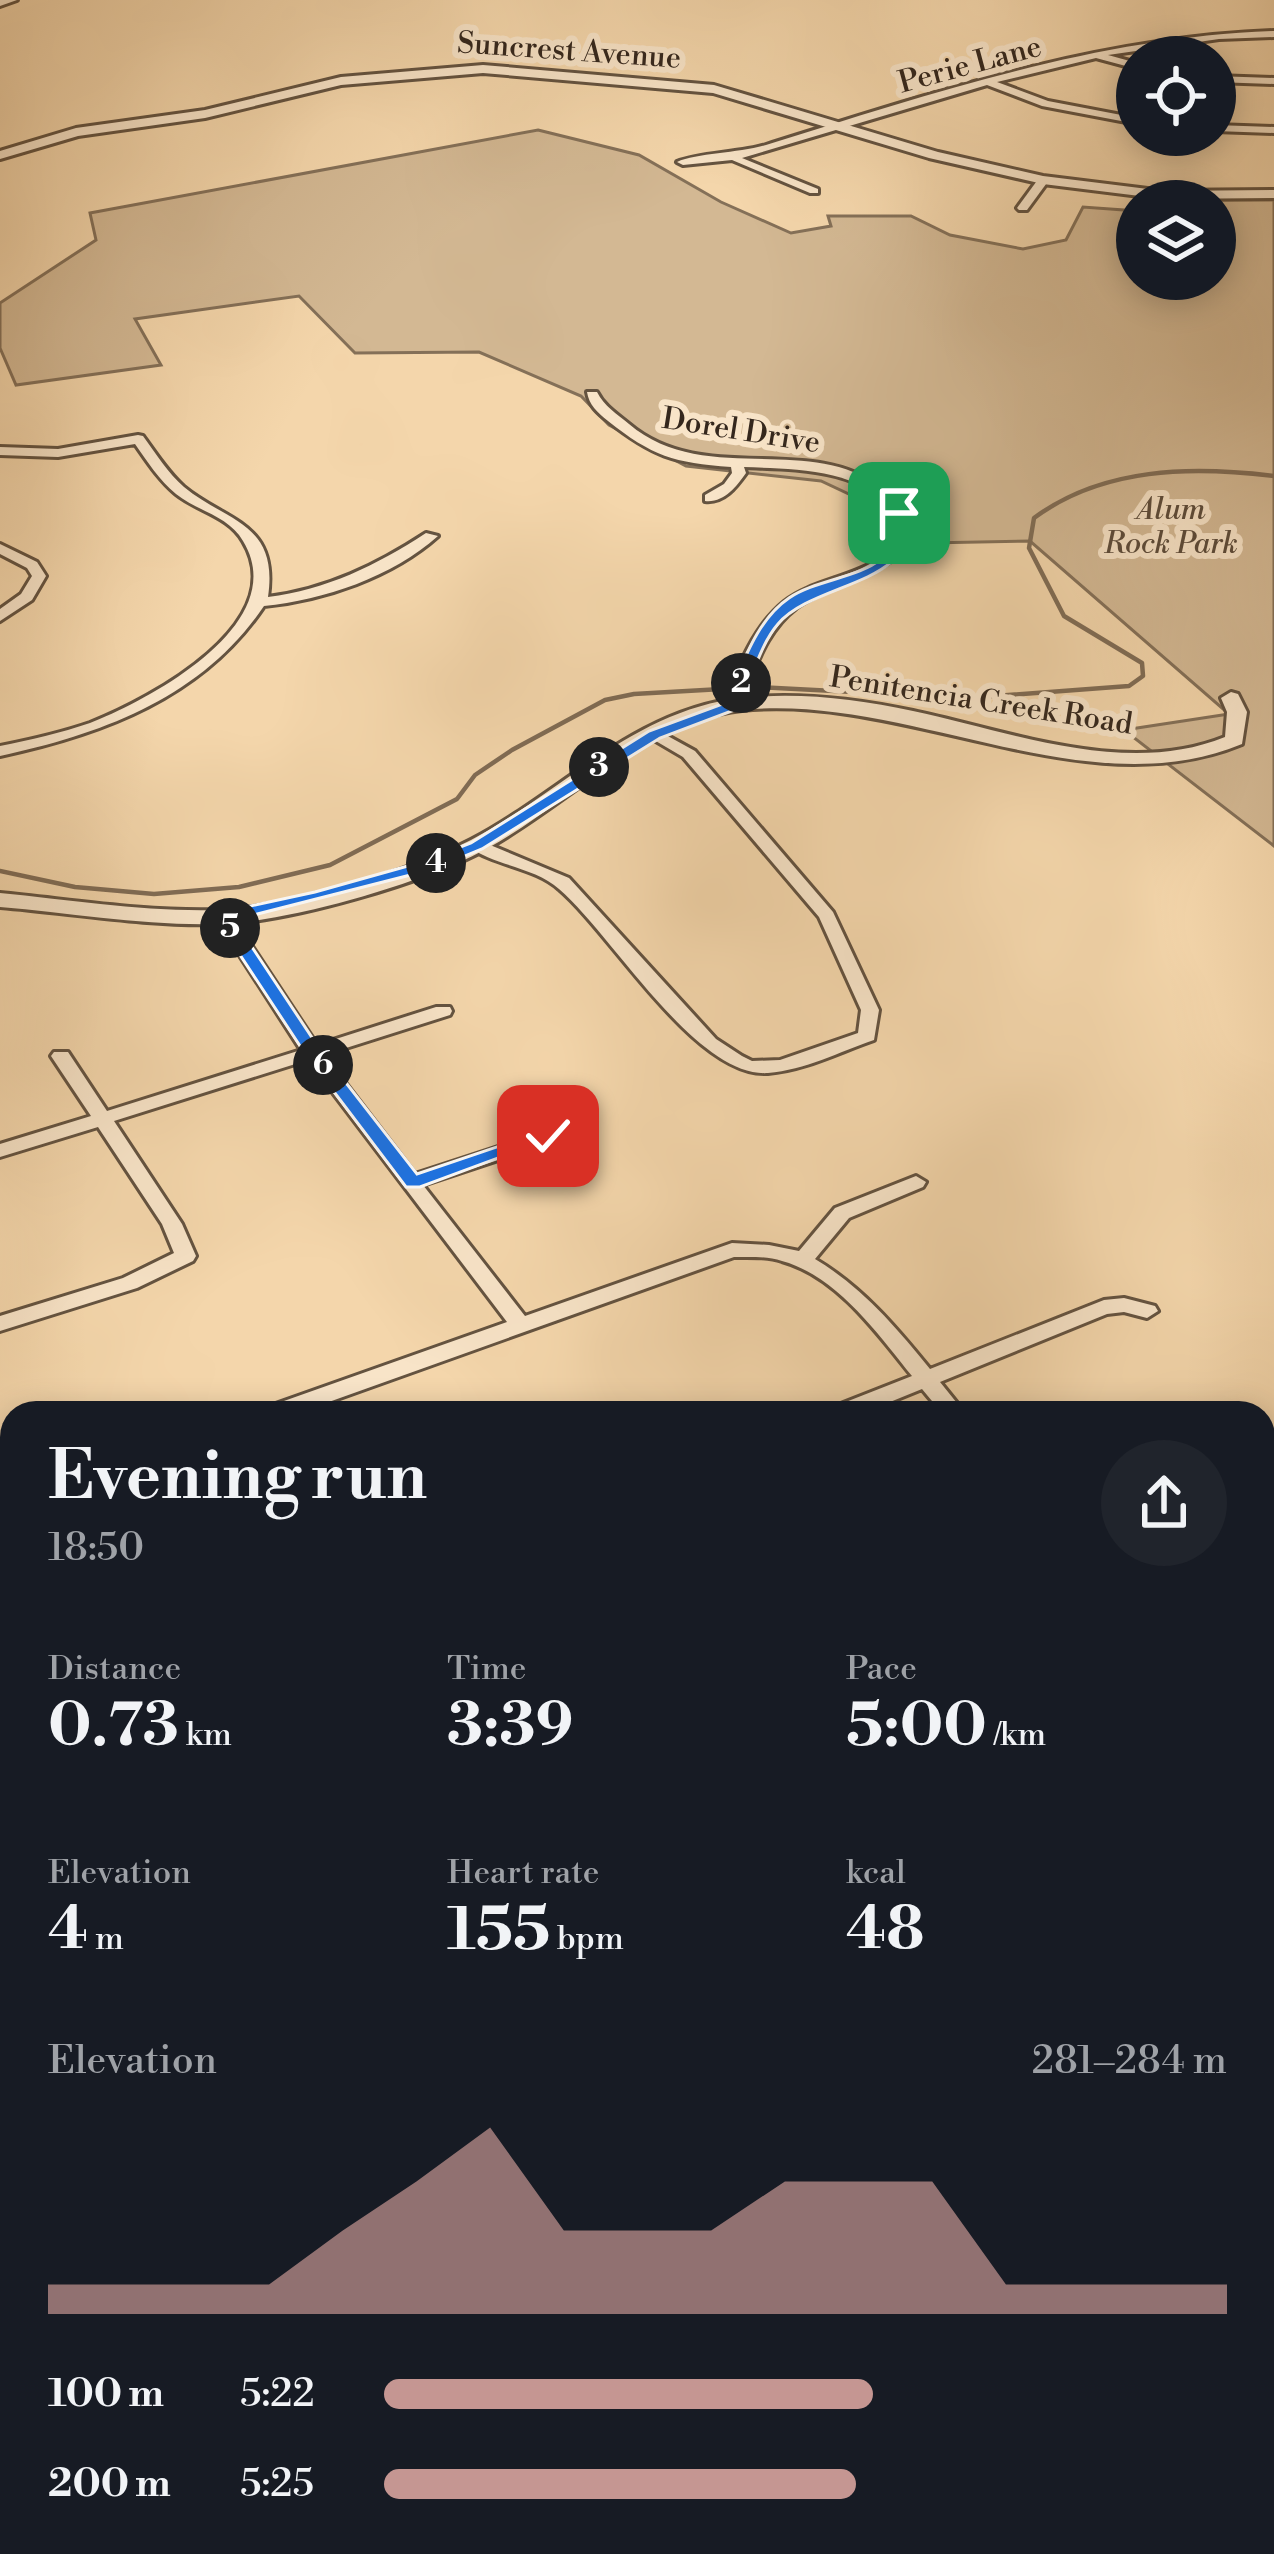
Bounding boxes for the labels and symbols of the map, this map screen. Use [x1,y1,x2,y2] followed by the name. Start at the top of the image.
[456,24,682,78] street label: Suncrest Avenue
[894,28,1046,102] street label: Perie Lane
[659,400,823,462] street label: Dorel Drive
[848,462,950,564] pin
[1103,491,1238,563] park label: Alum Rock Park
[711,653,771,713] pin: 2
[827,658,1135,744] street label: Penitencia Creek Road
[569,737,629,797] pin: 3
[406,833,466,893] pin: 4
[200,898,260,958] pin: 5
[293,1035,353,1095] pin: 6
[497,1085,599,1187] pin

